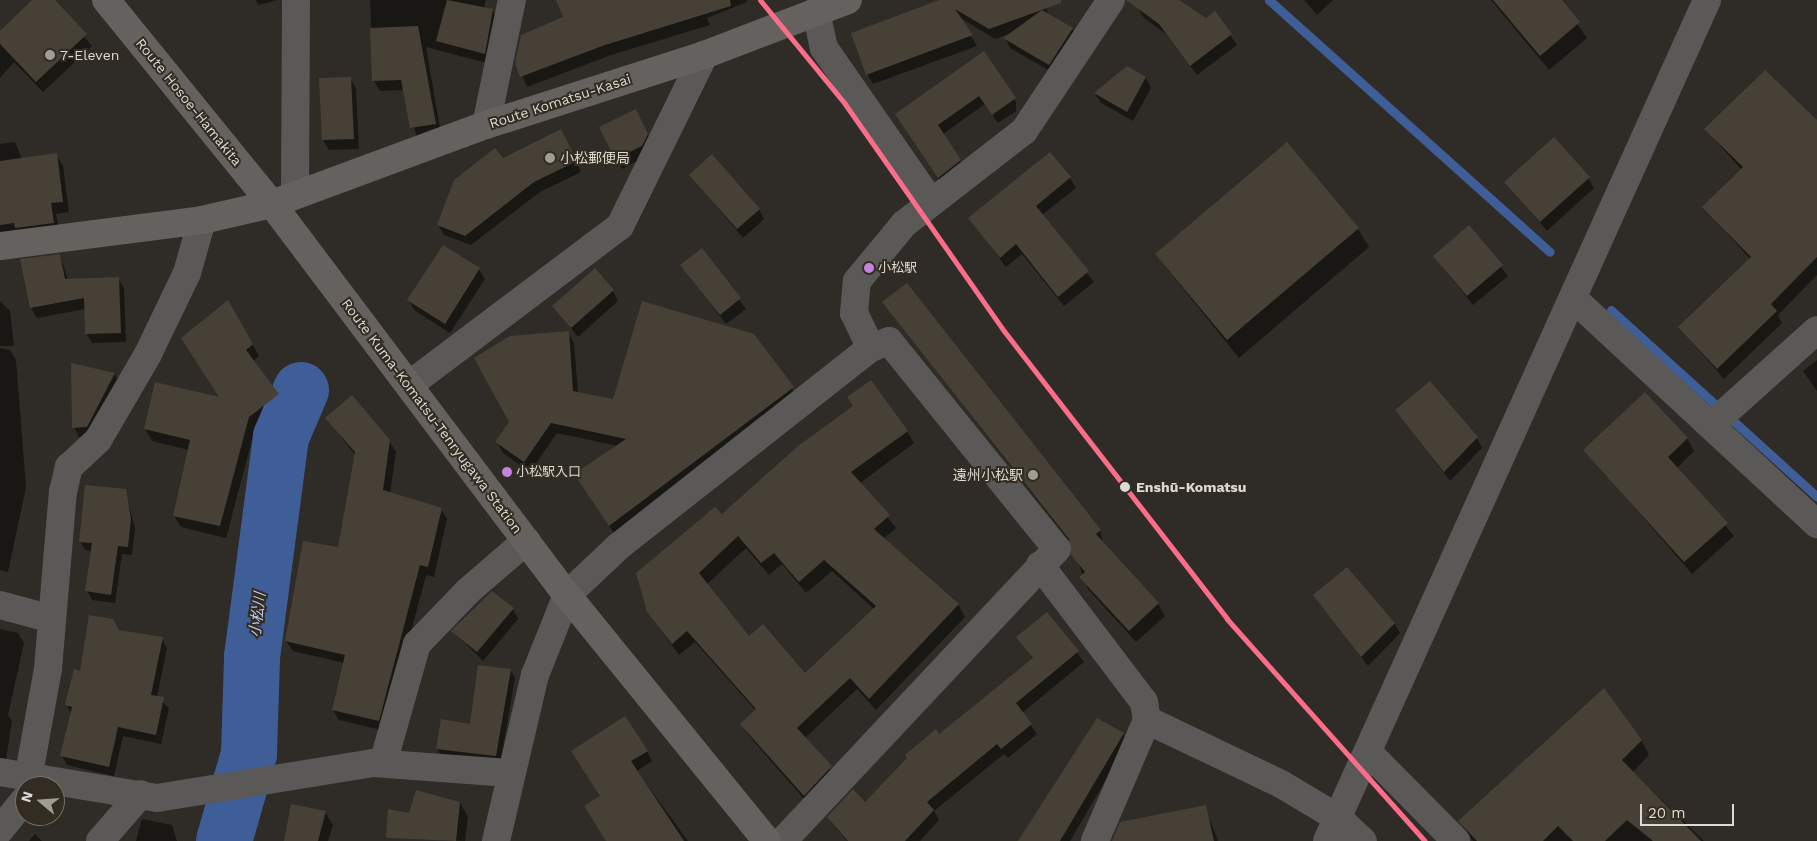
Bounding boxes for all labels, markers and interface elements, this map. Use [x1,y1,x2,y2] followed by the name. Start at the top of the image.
[132,35,246,169] street label: Route Hosoe-Hamakita
[60,47,119,63] place label: 7-Eleven
[44,49,56,61] marker: 7-Eleven
[487,70,633,132] street label: Route Komatsu-Kasai
[560,150,630,166] place label: 小松郵便局
[544,152,556,164] marker: 小松郵便局
[878,260,917,276] place label: 小松駅
[864,263,874,273] marker: 小松駅
[338,295,526,537] street label: Route Kuma-Komatsu-Tenryugawa Station
[516,464,581,480] place label: 小松駅入口
[502,467,512,477] marker: 小松駅入口
[953,467,1023,483] place label: 遠州小松駅
[1027,469,1039,481] marker: 遠州小松駅
[1136,479,1246,495] place label: Enshū-Komatsu
[1118,480,1132,494] marker: Enshū-Komatsu
[246,592,270,638] water label: 小松川
[15,776,65,826] north arrow
[17,789,36,804] text: N
[1642,794,1736,826] scale bar
[1648,804,1686,822] text: 20 m

